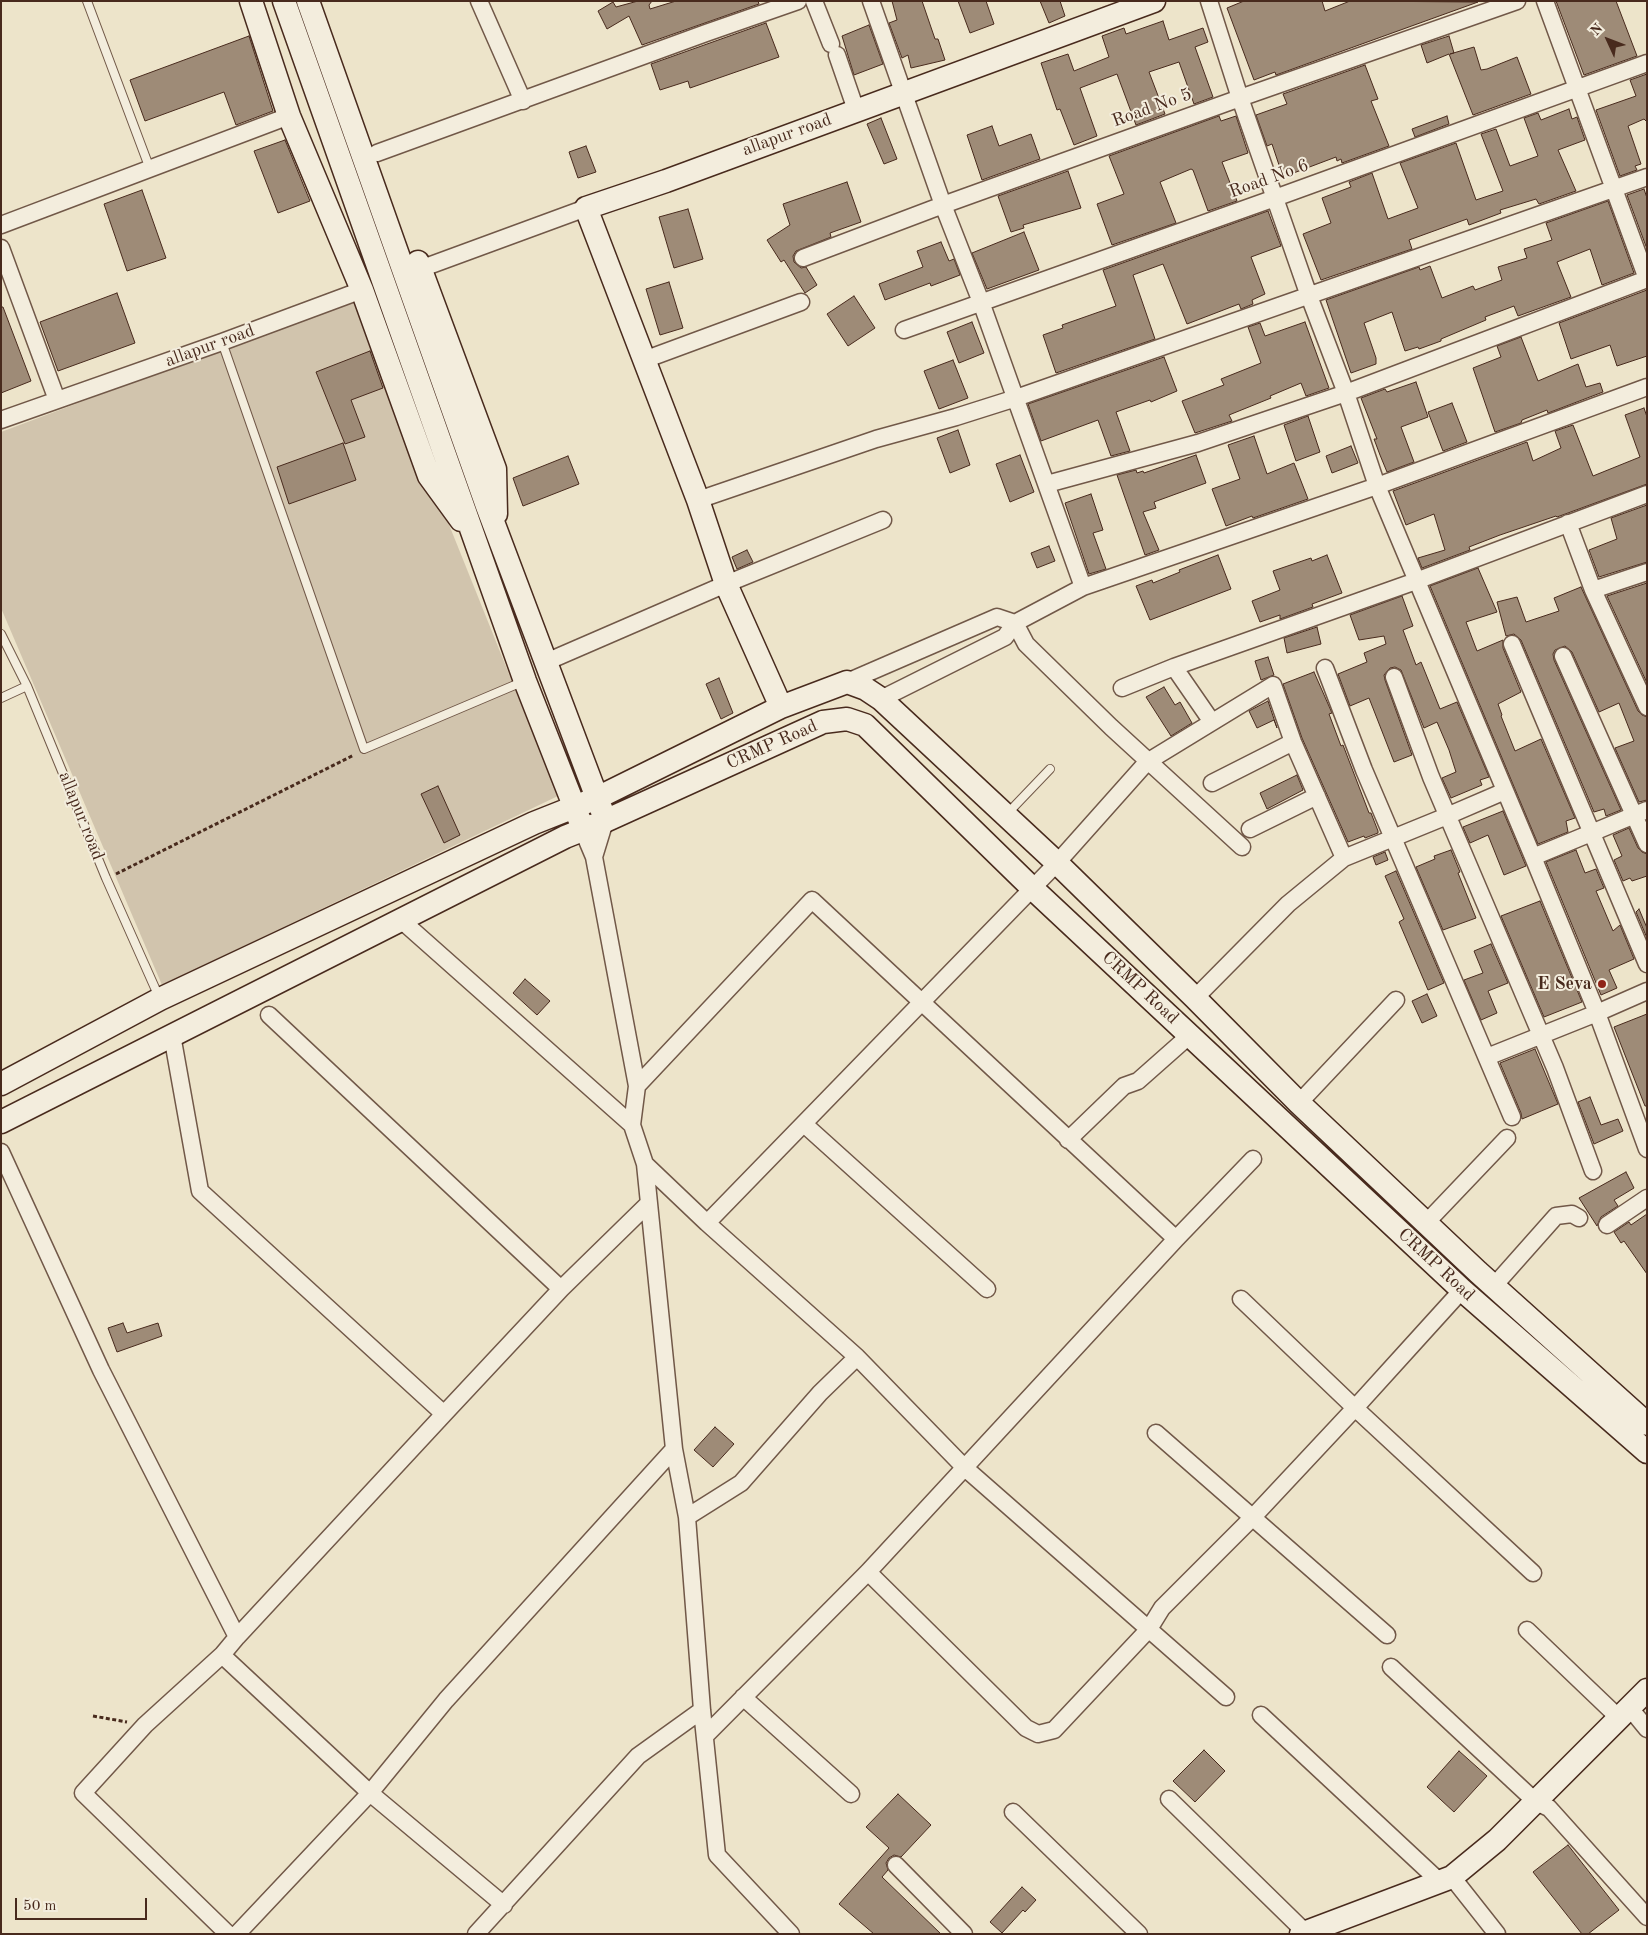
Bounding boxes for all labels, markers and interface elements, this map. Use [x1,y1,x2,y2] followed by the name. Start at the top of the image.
[1583,15,1633,65] north arrow
[1588,21,1606,38] text: N
[1109,84,1195,132] street label: Road No 5
[739,109,835,161] street label: allapur road
[1226,155,1312,203] street label: Road No 6
[162,320,258,372] street label: allapur road
[723,715,821,775] street label: CRMP Road
[53,769,109,863] street label: allapur road
[1097,947,1183,1029] street label: CRMP Road
[1537,973,1592,995] place label: E Seva
[1596,978,1608,990] marker: E Seva
[1393,1224,1479,1306] street label: CRMP Road
[18,1888,150,1920] scale bar
[23,1899,57,1914] text: 50 m

